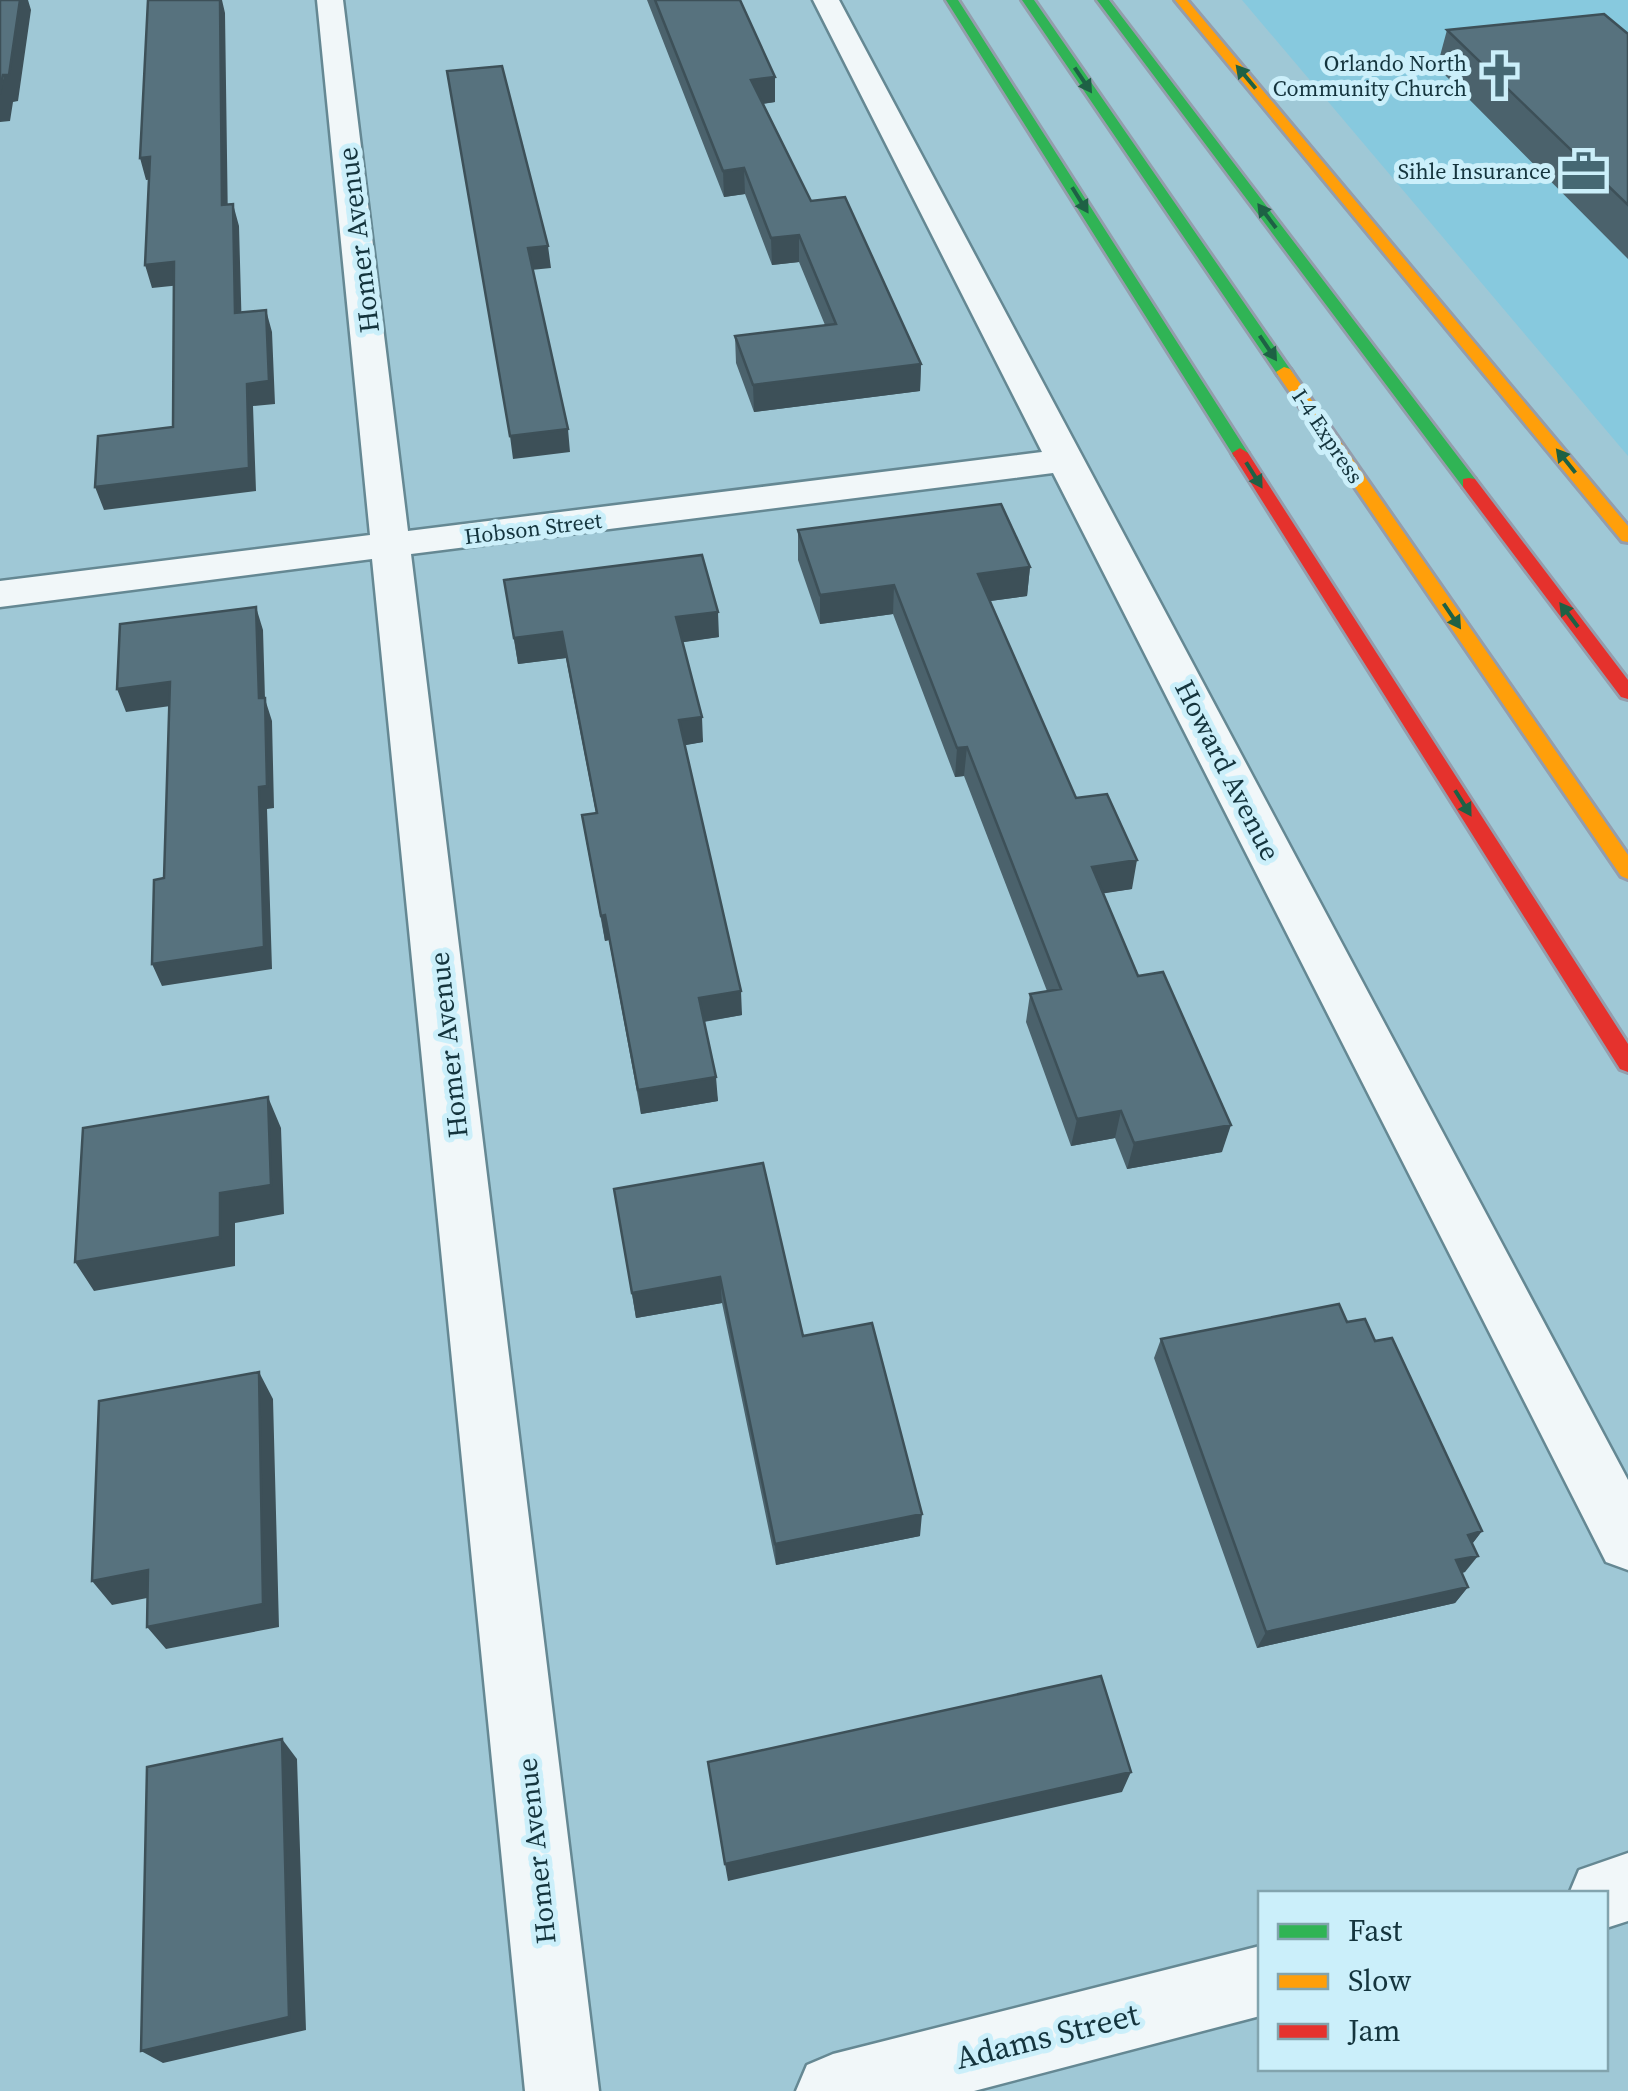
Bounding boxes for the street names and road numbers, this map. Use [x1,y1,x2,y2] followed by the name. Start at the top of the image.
[328,145,388,335] street label: Homer Avenue
[1285,383,1371,489] street label: I-4 Express
[462,505,604,551] street label: Hobson Street
[1166,673,1290,867] street label: Howard Avenue
[419,950,477,1140] street label: Homer Avenue
[507,1756,565,1946] street label: Homer Avenue
[951,1992,1144,2080] street label: Adams Street

